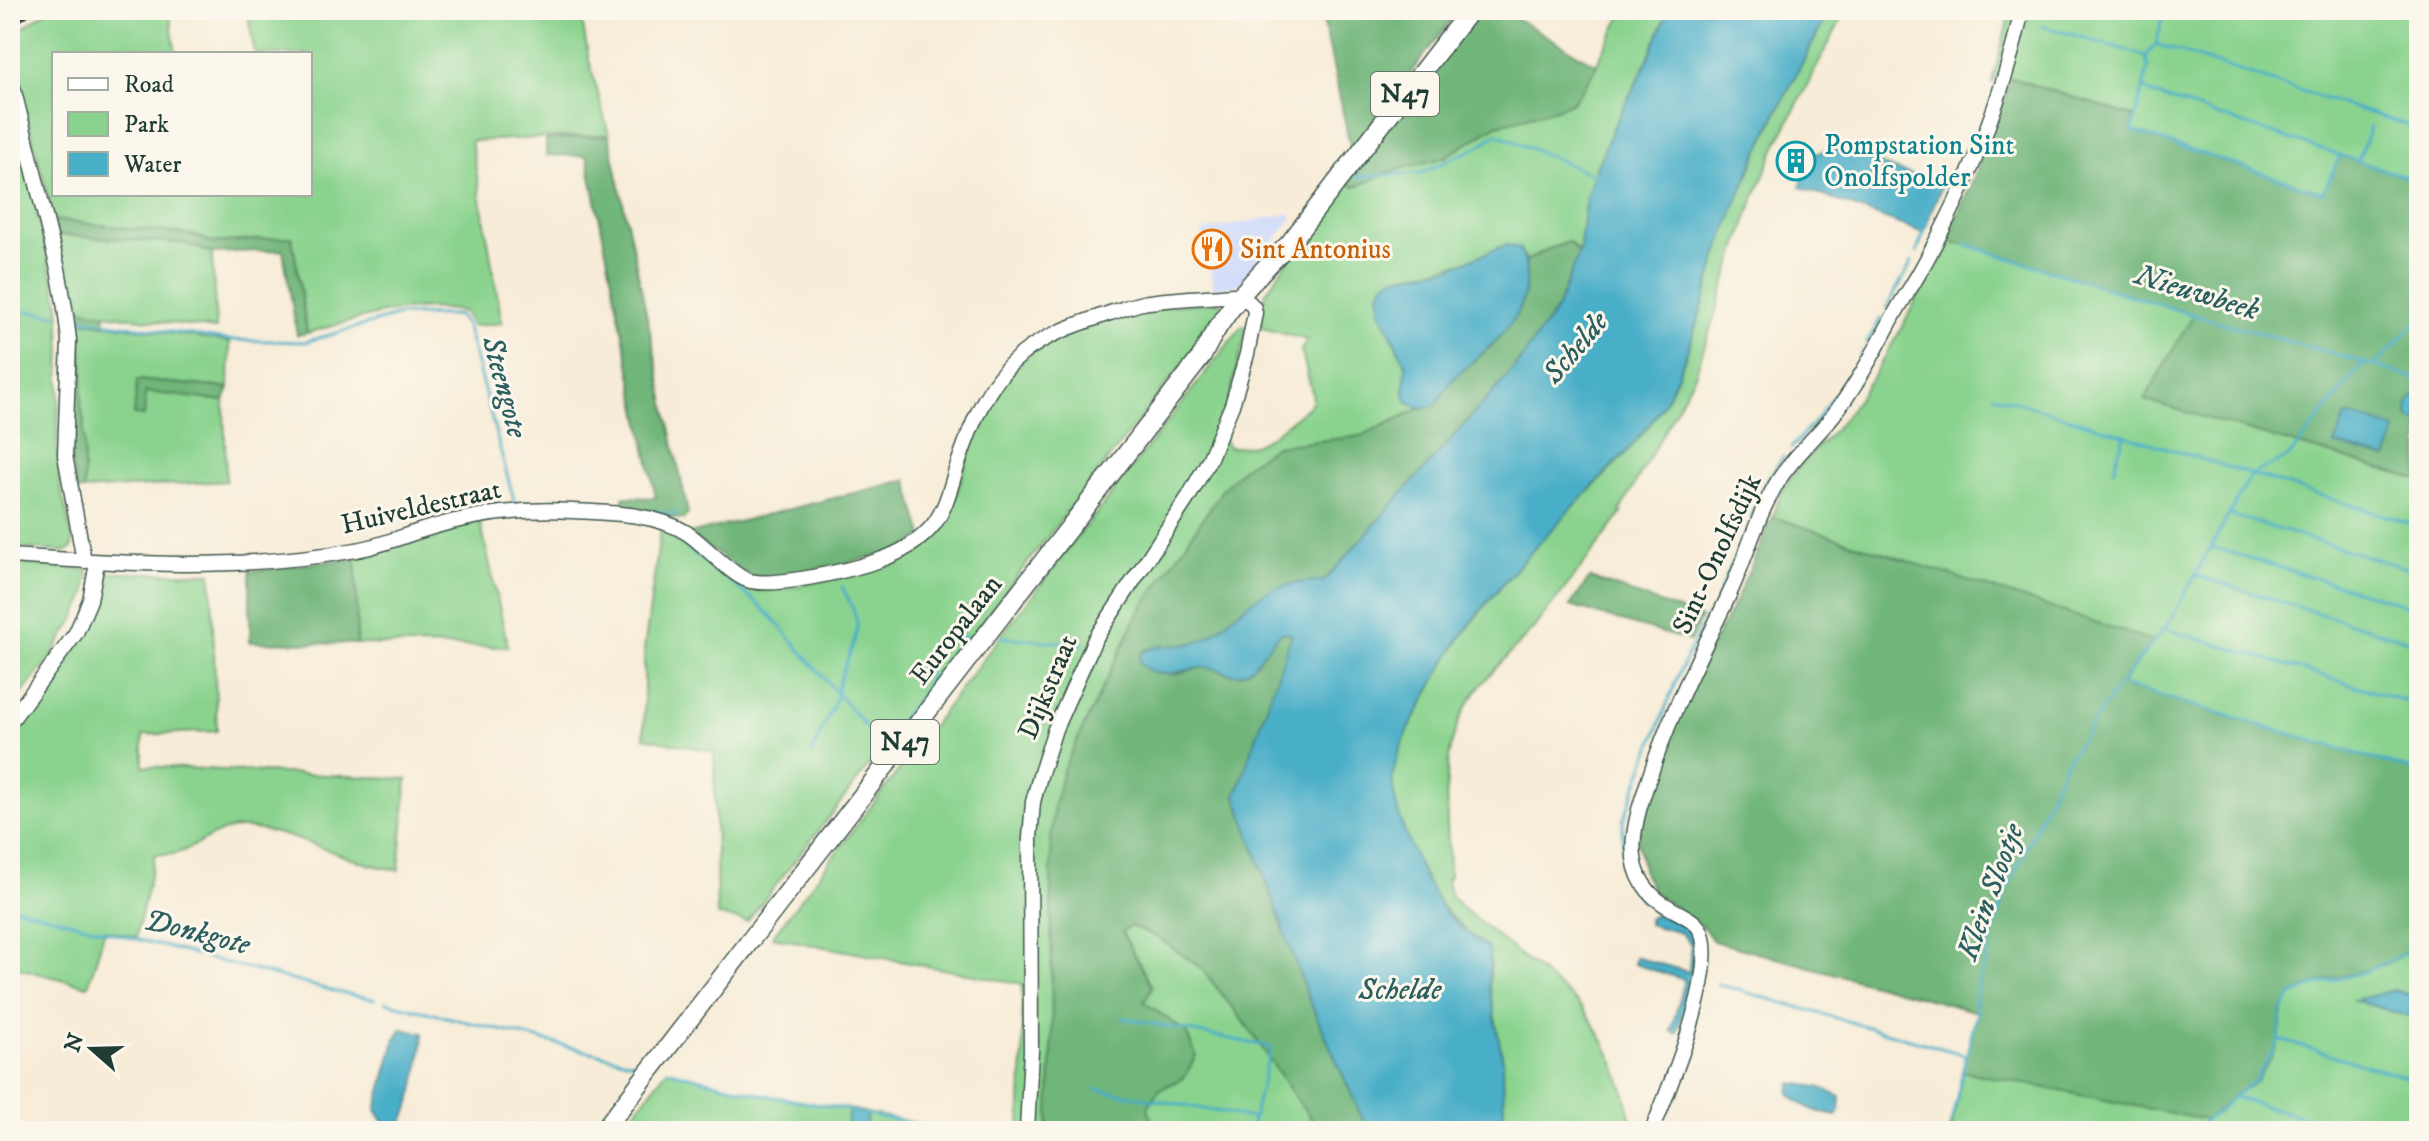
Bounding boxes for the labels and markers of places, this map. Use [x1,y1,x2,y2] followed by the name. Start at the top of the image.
[1824,128,2014,195] place label: Pompstation Sint Onolfspolder
[1775,140,1817,182] building icon: Pompstation Sint Onolfspolder
[1191,228,1233,270] restaurant icon: Sint Antonius
[1240,232,1391,267] place label: Sint Antonius

